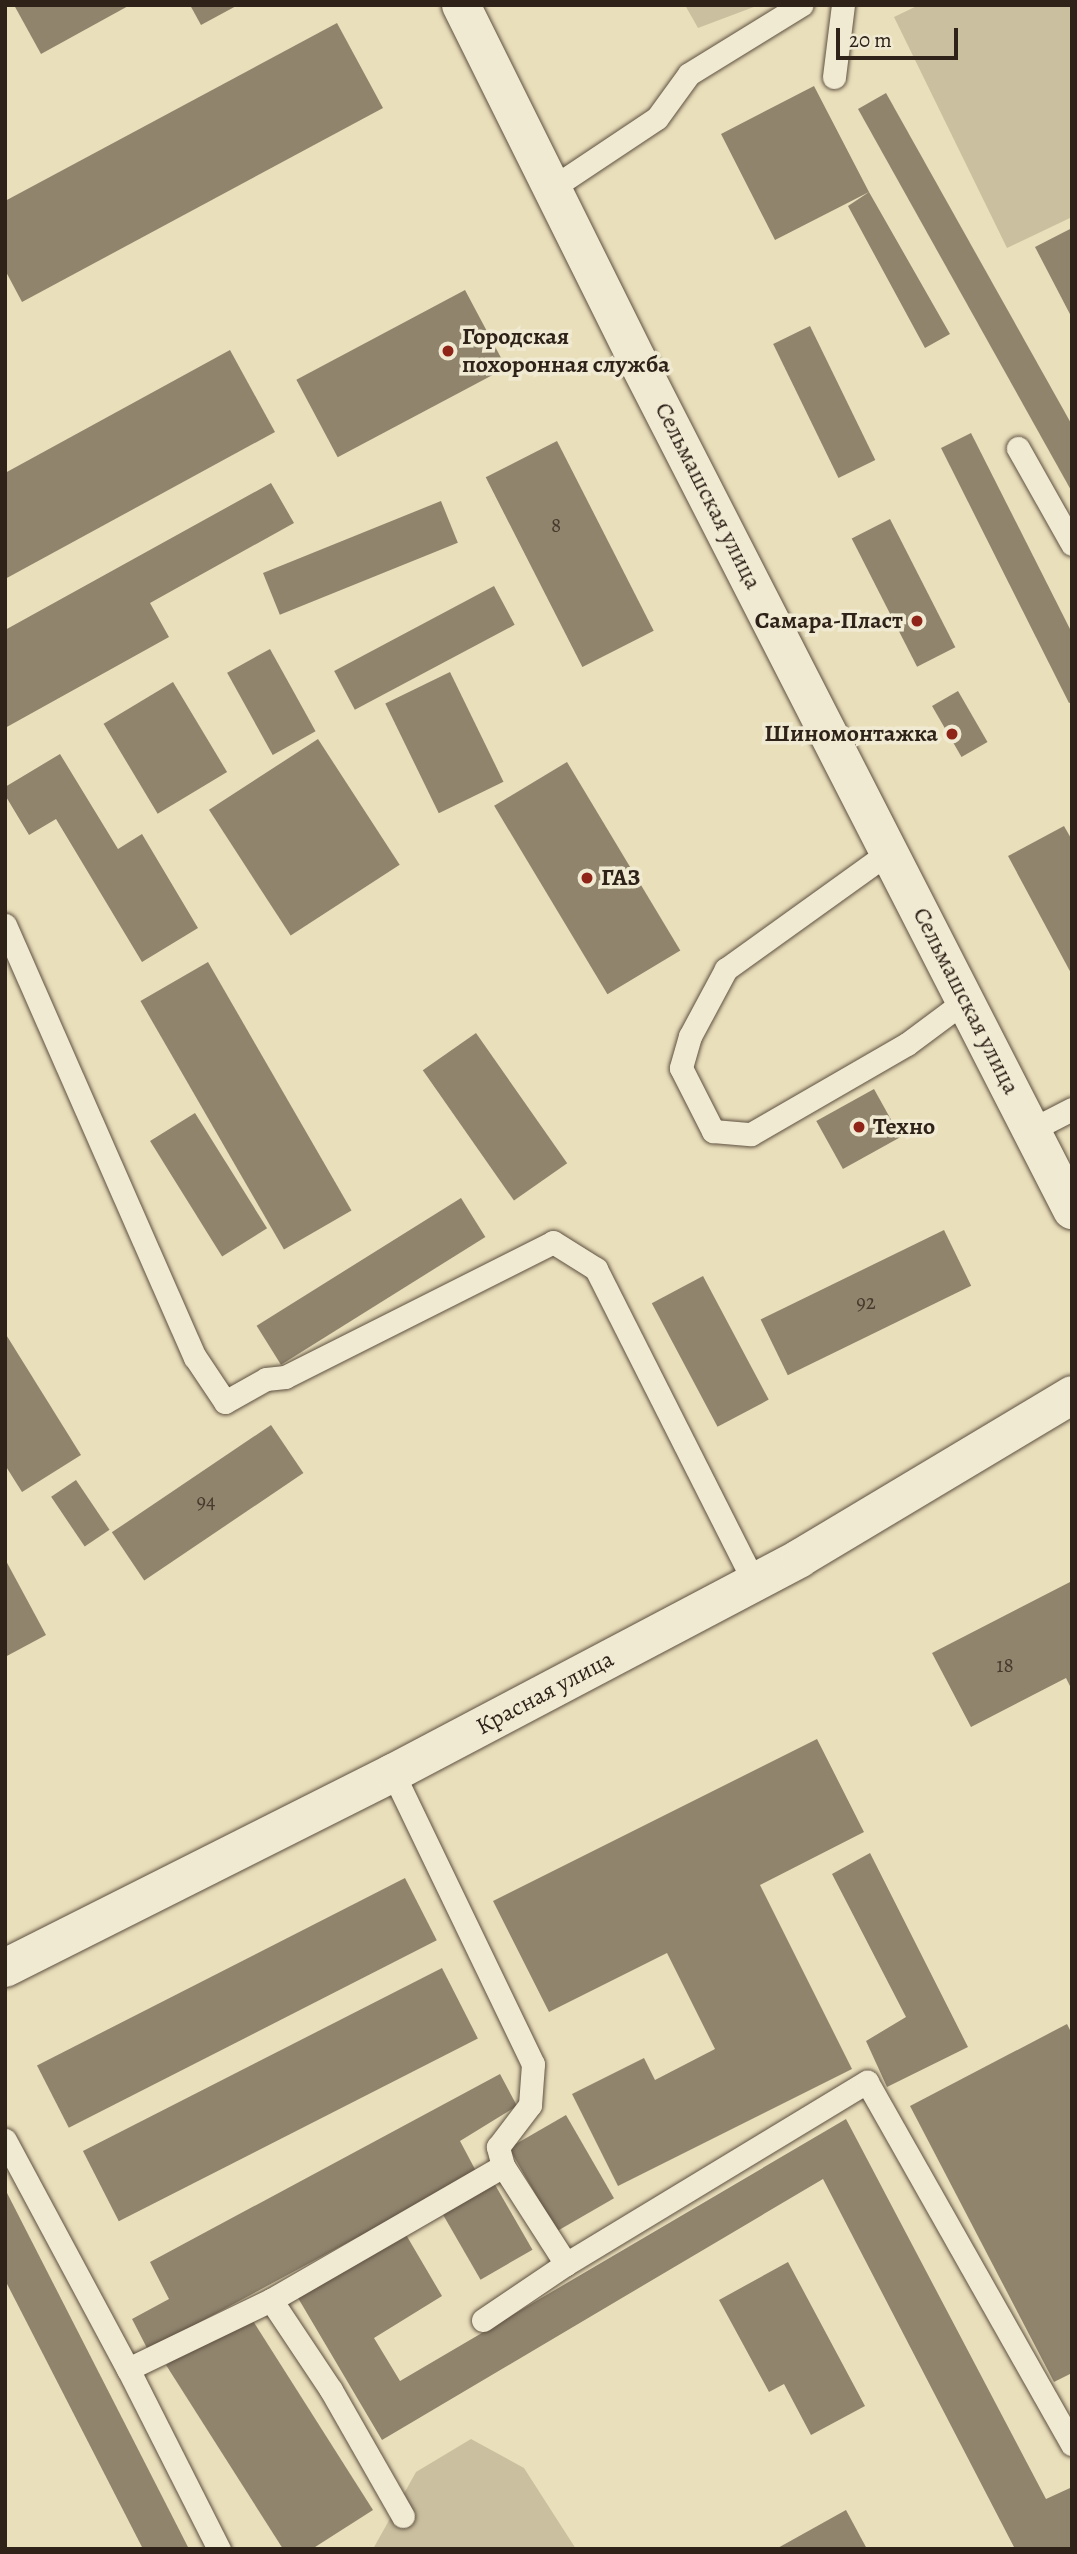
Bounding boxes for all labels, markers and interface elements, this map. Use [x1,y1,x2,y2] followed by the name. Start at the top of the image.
[839,14,962,58] scale bar
[849,26,892,54] text: 20 m
[462,323,670,379] place label: Городская похоронная служба
[440,343,456,359] marker: Городская похоронная служба
[648,398,768,594] street label: Сельмашская улица
[551,512,561,538] house number: 8
[755,607,903,635] place label: Самара-Пласт
[909,613,925,629] marker: Самара-Пласт
[764,720,938,748] place label: Шиномонтажка
[944,726,960,742] marker: Шиномонтажка
[601,864,640,892] place label: ГАЗ
[579,870,595,886] marker: ГАЗ
[906,903,1026,1099] street label: Сельмашская улица
[873,1113,935,1141] place label: Техно
[851,1119,867,1135] marker: Техно
[856,1289,876,1315] house number: 92
[196,1488,216,1514] house number: 94
[471,1645,619,1741] street label: Красная улица
[996,1652,1014,1678] house number: 18

